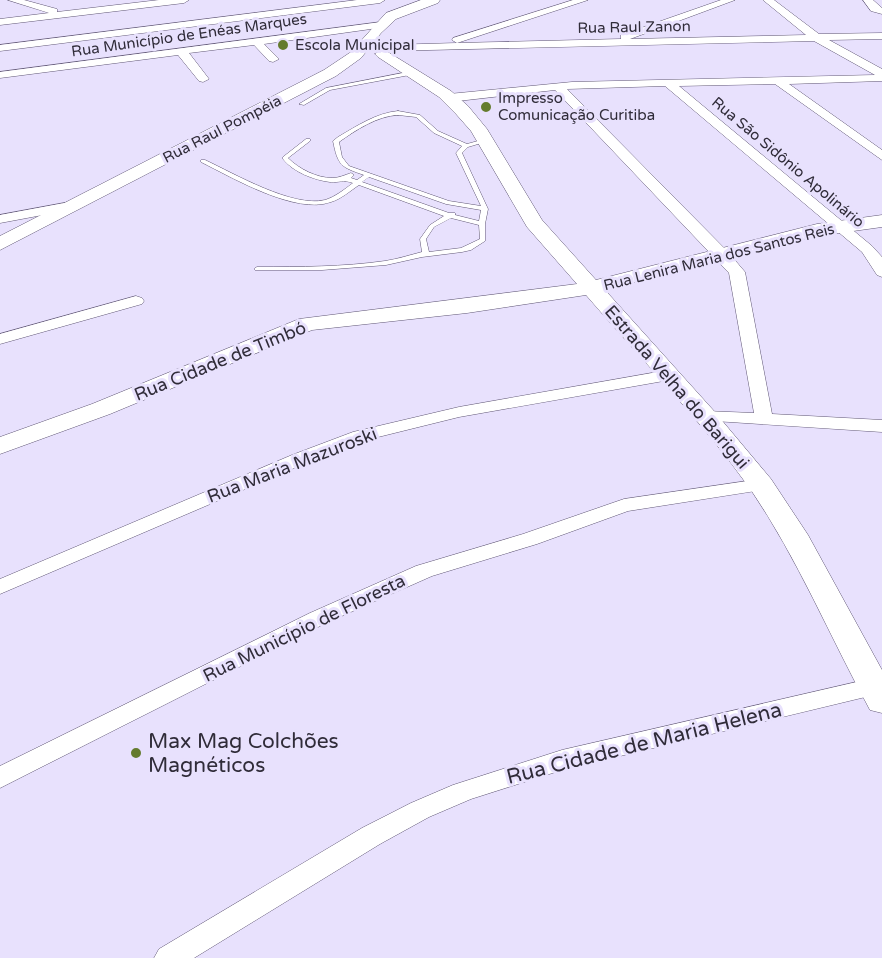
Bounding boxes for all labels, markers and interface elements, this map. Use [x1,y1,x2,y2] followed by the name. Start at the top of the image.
[70,10,308,60] street label: Rua Município de Enéas Marques
[577,17,691,37] street label: Rua Raul Zanon
[295,36,414,54] place label: Escola Municipal
[276,38,290,52] marker: Escola Municipal
[498,89,655,124] place label: Impresso Comunicação Curitiba
[160,91,284,167] street label: Rua Raul Pompéia
[708,93,868,231] street label: Rua São Sidônio Apolinário
[479,100,493,114] marker: Impresso Comunicação Curitiba
[602,220,836,294] street label: Rua Lenira Maria dos Santos Reis
[600,301,754,473] street label: Estrada Velha do Barigui
[131,316,309,406] street label: Rua Cidade de Timbó
[204,422,380,508] street label: Rua Maria Mazuroski
[199,569,409,687] street label: Rua Município de Floresta
[504,697,784,790] street label: Rua Cidade de Maria Helena
[148,729,339,778] place label: Max Mag Colchões Magnéticos
[129,746,143,760] marker: Max Mag Colchões Magnéticos

